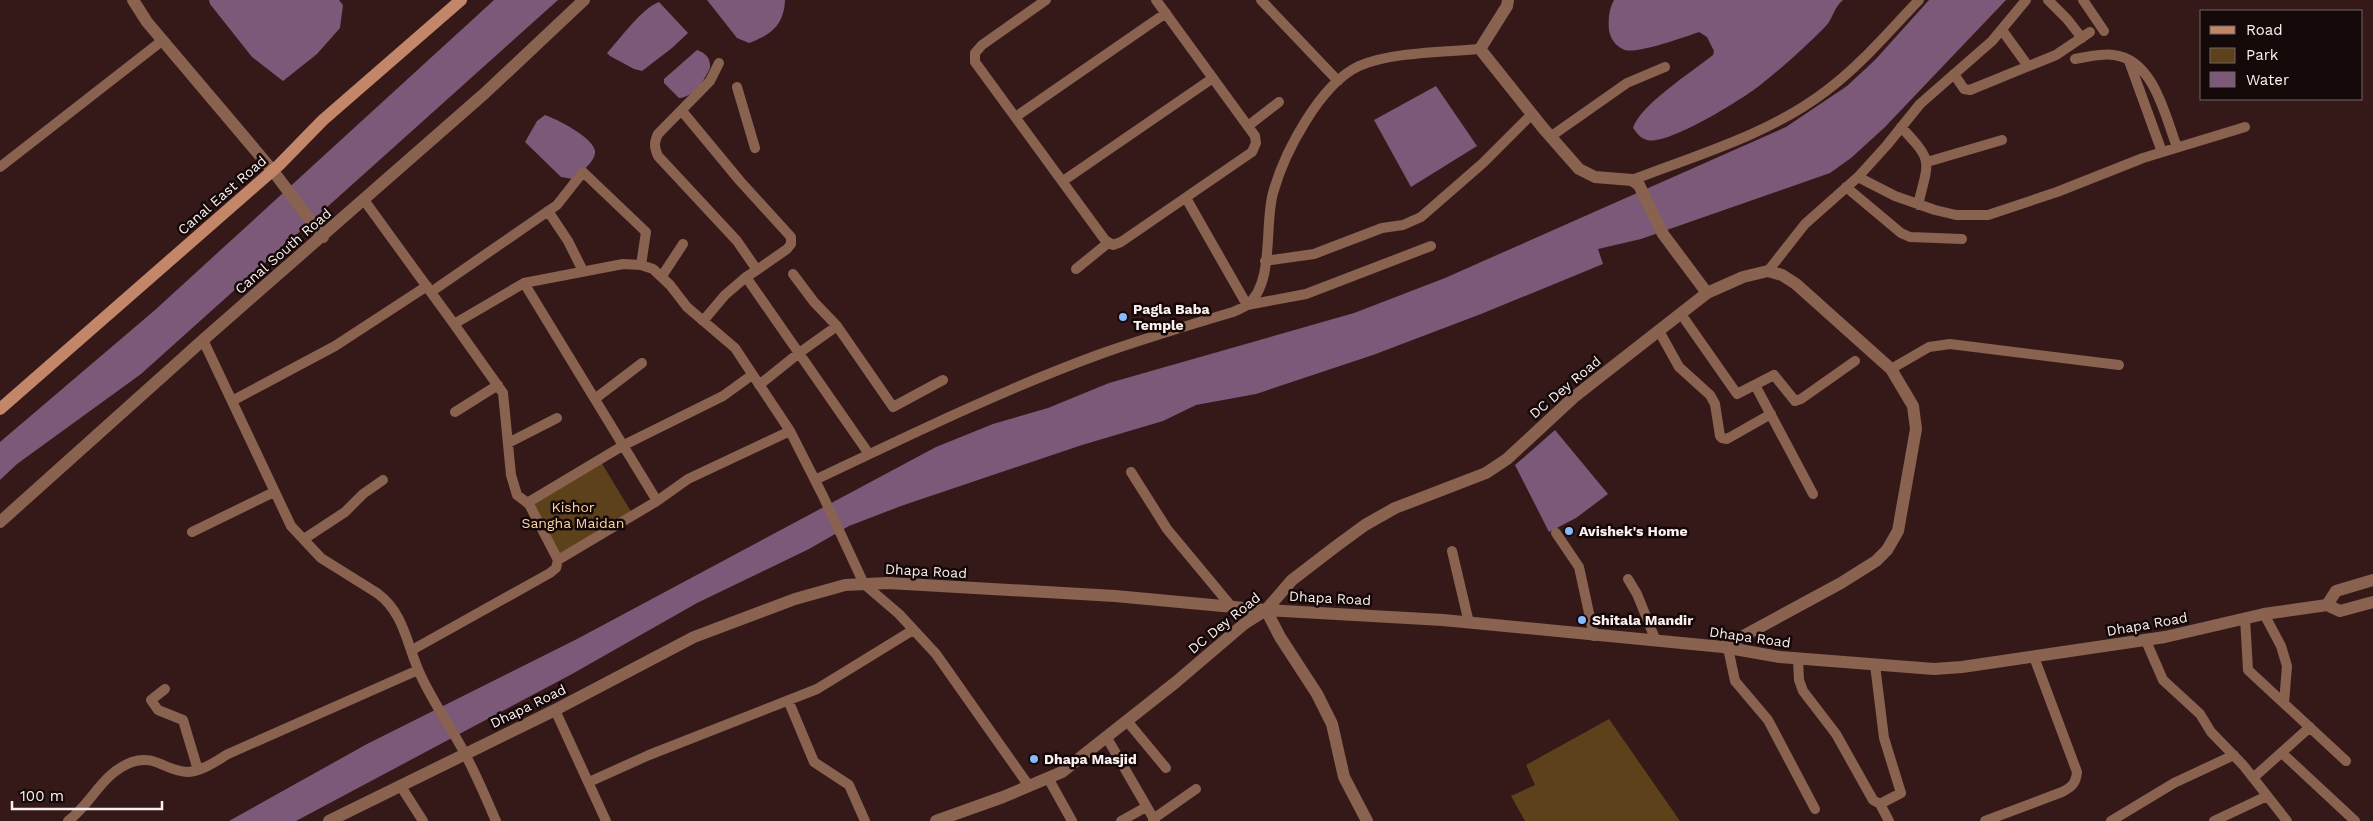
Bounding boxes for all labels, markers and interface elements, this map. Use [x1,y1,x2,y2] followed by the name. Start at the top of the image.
[2200,10,2363,100] legend
[2246,21,2283,39] text: Road
[2246,46,2279,64] text: Park
[2246,71,2289,89] text: Water
[175,152,269,238] street label: Canal East Road
[232,205,334,297] street label: Canal South Road
[1133,301,1210,333] place label: Pagla Baba Temple
[1117,311,1129,323] marker: Pagla Baba Temple
[1526,353,1604,421] street label: DC Dey Road
[522,499,624,531] park label: Kishor Sangha Maidan
[1579,523,1688,539] place label: Avishek's Home
[1563,525,1575,537] marker: Avishek's Home
[885,561,967,581] street label: Dhapa Road
[1289,588,1371,608] street label: Dhapa Road
[1185,589,1263,657] street label: DC Dey Road
[2105,609,2189,639] street label: Dhapa Road
[1592,612,1693,628] place label: Shitala Mandir
[1576,614,1588,626] marker: Shitala Mandir
[1708,623,1792,651] street label: Dhapa Road
[488,681,568,731] street label: Dhapa Road
[1044,751,1137,767] place label: Dhapa Masjid
[1028,753,1040,765] marker: Dhapa Masjid
[12,778,162,810] scale bar
[20,787,64,805] text: 100 m

